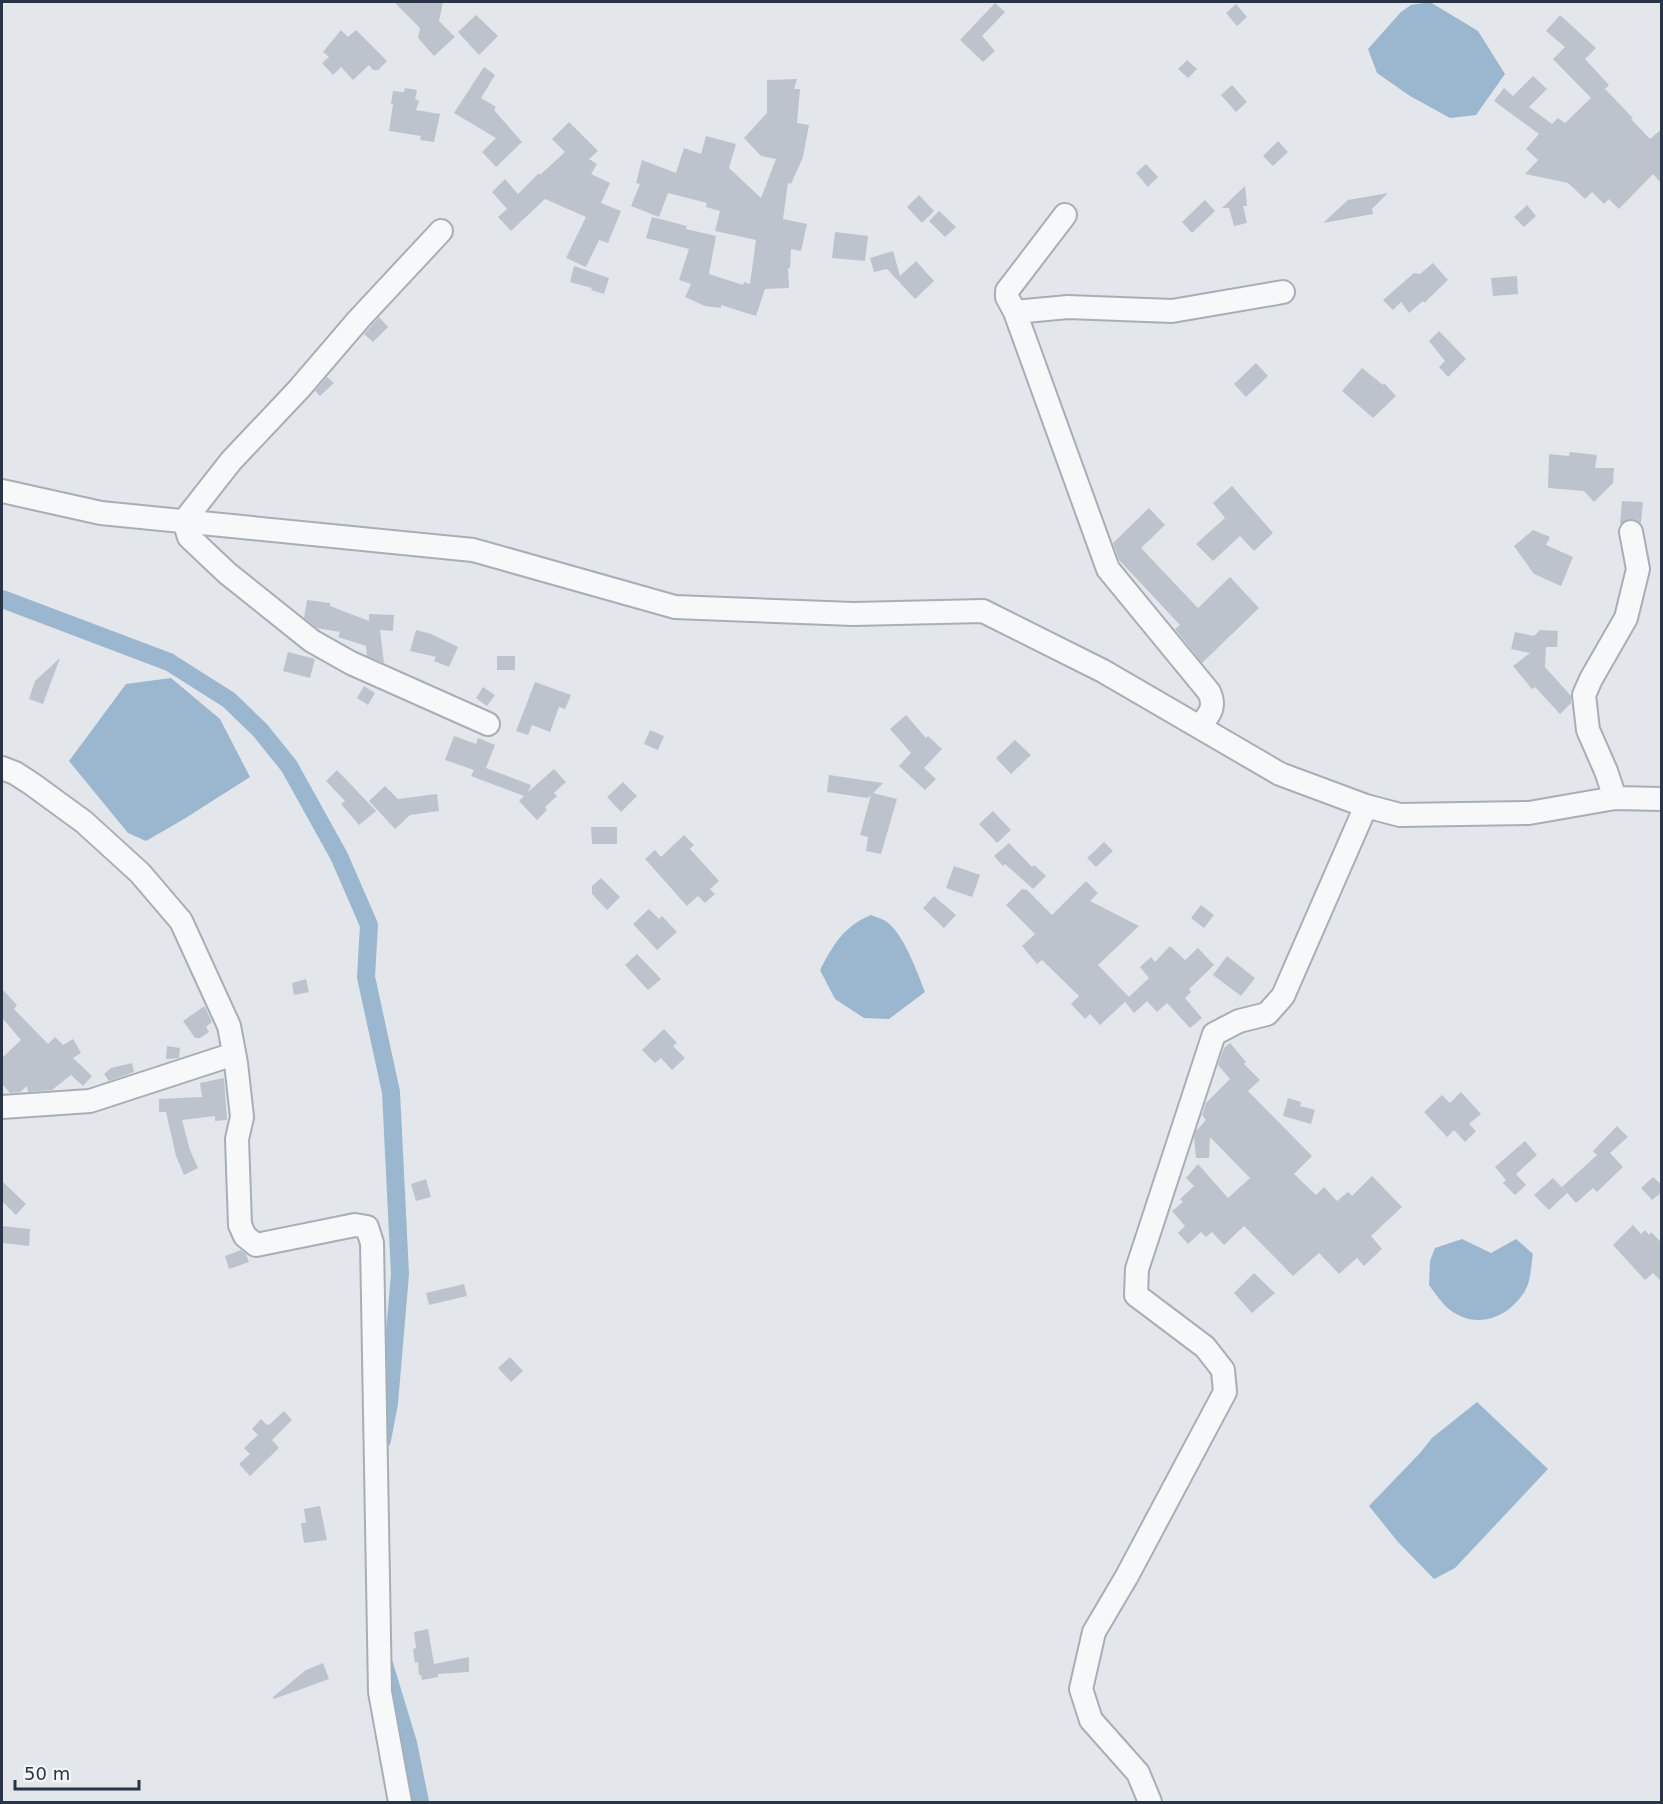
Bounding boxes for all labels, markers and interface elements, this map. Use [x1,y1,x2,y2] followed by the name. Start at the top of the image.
[15,1753,140,1791] scale bar
[24,1763,70,1784] text: 50 m

